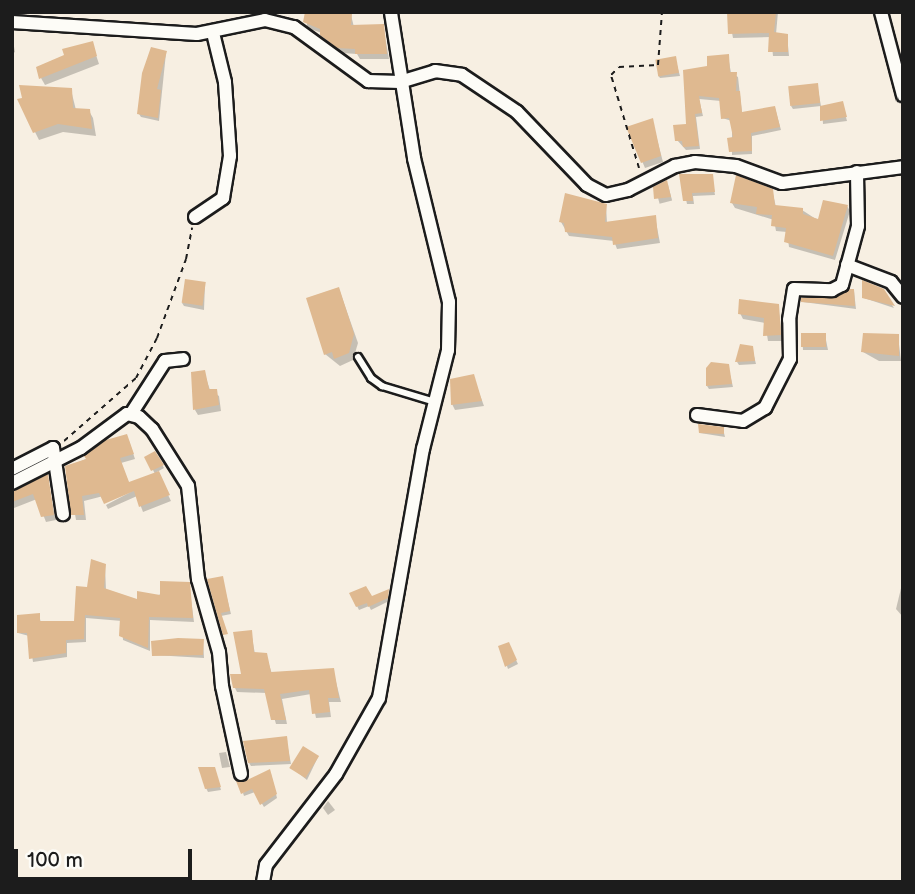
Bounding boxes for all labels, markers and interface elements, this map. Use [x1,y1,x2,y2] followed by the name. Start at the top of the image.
[18,834,196,878] scale bar
[27,848,83,873] text: 100 m

